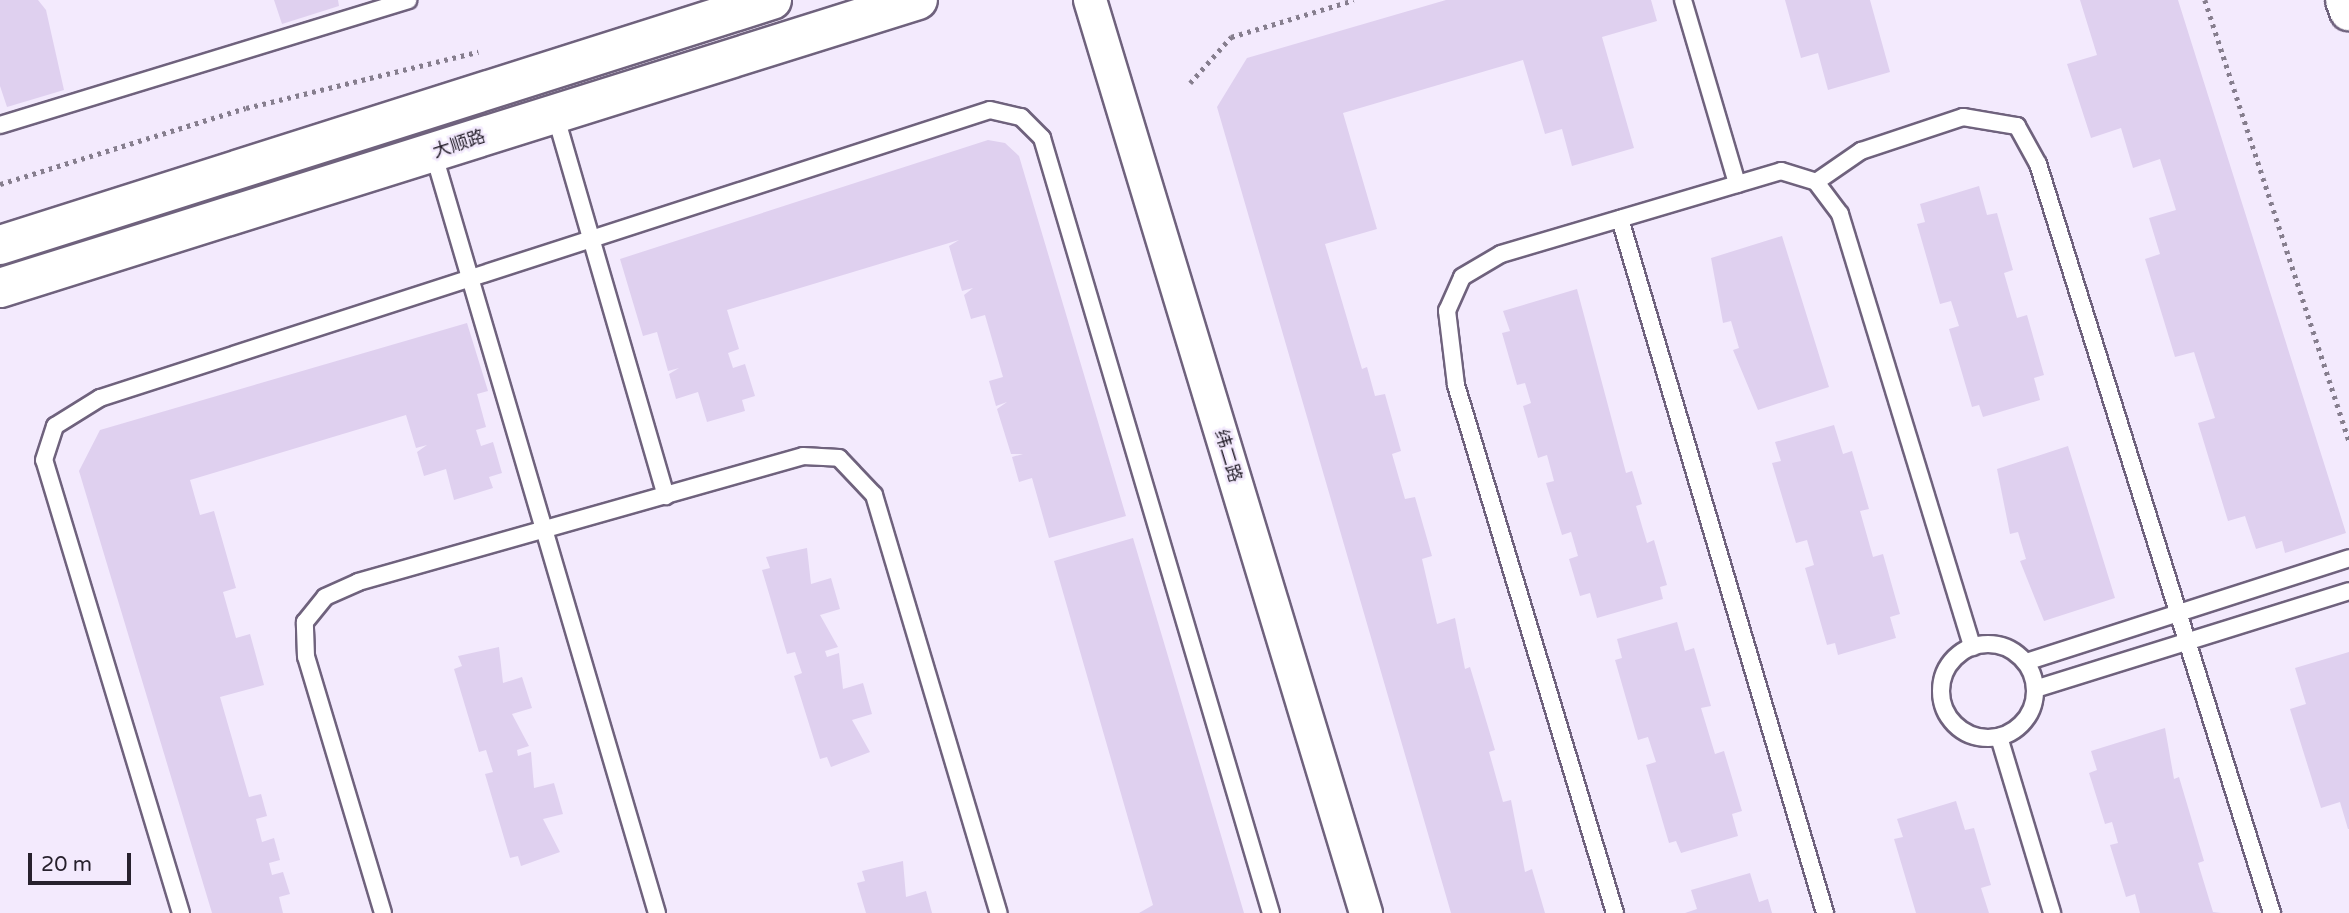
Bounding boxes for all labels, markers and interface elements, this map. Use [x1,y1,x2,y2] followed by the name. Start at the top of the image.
[430,125,488,163] street label: 大顺路
[1210,427,1246,485] street label: 纬二路
[32,839,135,883] scale bar
[41,852,92,877] text: 20 m

